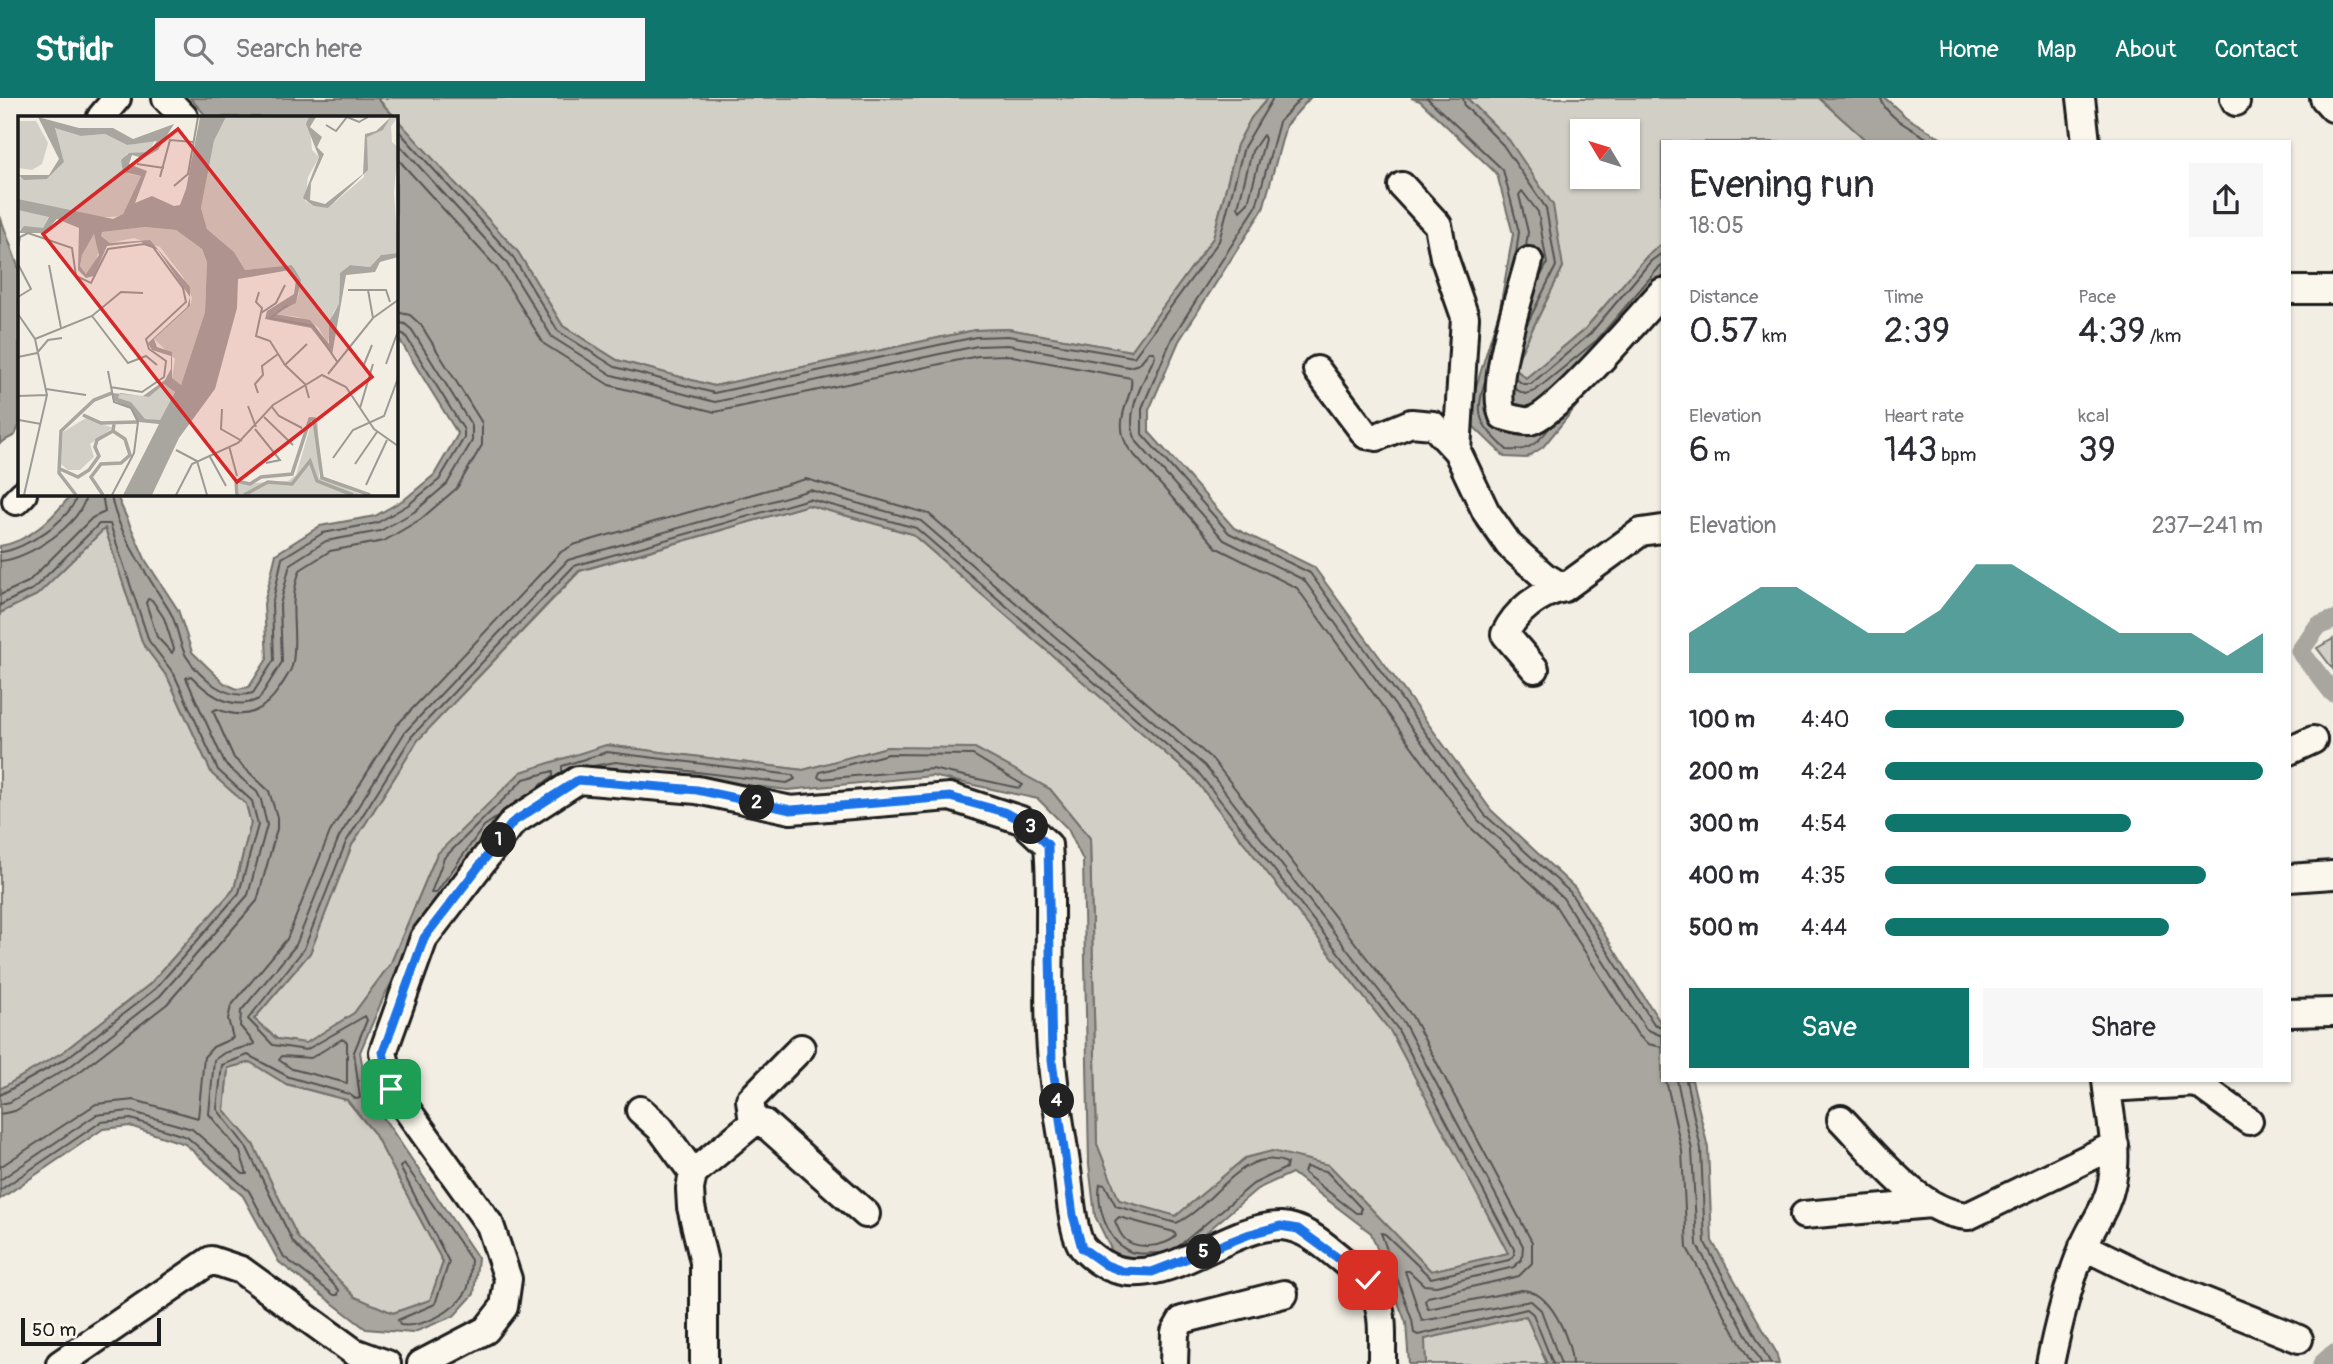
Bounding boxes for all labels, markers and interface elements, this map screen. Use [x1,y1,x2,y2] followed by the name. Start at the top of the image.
[155,18,645,81] search box
[35,29,113,70] text: Stridr
[179,30,217,68] icon: search
[235,33,362,65] text: Search here
[1938,35,1999,64] text: Home
[2037,35,2077,64] text: Map
[2115,35,2177,64] text: About
[2215,35,2298,64] text: Contact
[18,116,397,495] inset map
[1570,119,1640,189] north arrow
[1570,119,1640,189] map controls
[1689,161,1875,209] text: Evening run
[2189,163,2263,237] button: share
[1689,211,1744,240] text: 18:05
[1689,285,1758,309] text: Distance
[1884,285,1923,309] text: Time
[2078,285,2116,309] text: Pace
[1689,309,1758,353] text: 0.57
[1884,309,1950,353] text: 2:39
[2078,309,2146,353] text: 4:39
[1758,324,1787,348] text: km
[2146,324,2181,348] text: /km
[1689,404,1761,428] text: Elevation
[1884,404,1964,428] text: Heart rate
[2078,404,2109,428] text: kcal
[1689,428,1709,472] text: 6
[1884,428,1937,472] text: 143
[2078,428,2116,472] text: 39
[1709,443,1730,467] text: m
[1937,443,1976,467] text: bpm
[1689,511,1777,540] text: Elevation
[2152,511,2263,540] text: 237–241 m
[1689,705,1755,734] text: 100 m
[1801,705,1850,734] text: 4:40
[1689,757,1759,786] text: 200 m
[1801,757,1847,786] text: 4:24
[740,786,774,820] pin: 2
[751,790,762,814] text: 2
[1689,809,1759,838] text: 300 m
[1801,809,1846,838] text: 4:54
[1014,810,1048,844] pin: 3
[1025,814,1036,838] text: 3
[482,822,516,858] pin: 1
[495,827,502,851] text: 1
[1689,861,1759,890] text: 400 m
[1801,861,1846,890] text: 4:35
[1689,913,1758,942] text: 500 m
[1801,913,1847,942] text: 4:44
[1689,988,1969,1068] button: Save
[1983,988,2263,1068] button: Share
[361,1059,421,1119] pin
[372,1070,410,1108] icon: arrive
[1040,1084,1074,1118] pin: 4
[1051,1088,1062,1112] text: 4
[1186,1234,1222,1270] pin: 5
[1198,1239,1209,1263] text: 5
[1338,1250,1398,1310] pin
[1349,1261,1387,1299] icon: check
[21,1315,161,1347] scale bar
[32,1318,76,1342] text: 50 m

